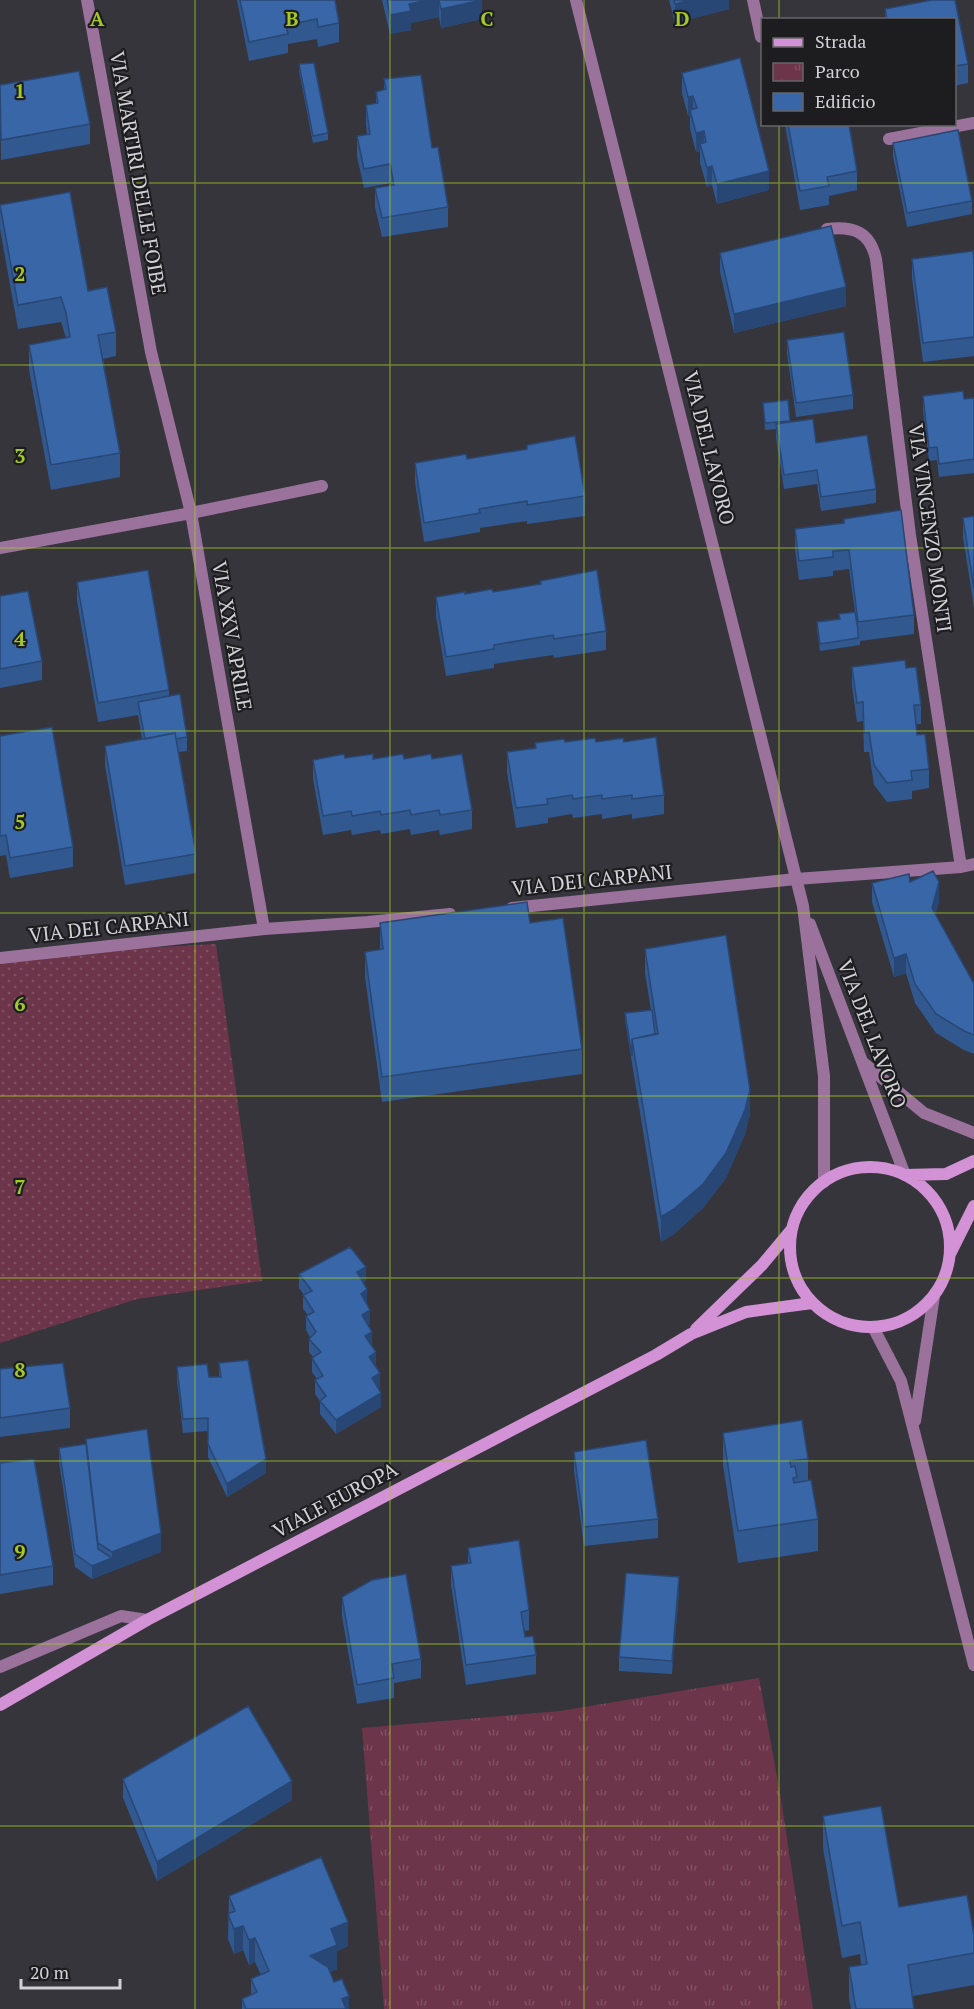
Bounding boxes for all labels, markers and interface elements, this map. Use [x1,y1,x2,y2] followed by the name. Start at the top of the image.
[90,5,105,32] text: A
[286,5,299,32] text: B
[480,5,494,32] text: C
[675,5,689,32] text: D
[761,18,956,126] legend
[815,29,866,53] text: Strada
[104,49,173,297] street label: VIA MARTIRI DELLE FOIBE
[815,59,860,83] text: Parco
[14,77,26,104] text: 1
[815,89,875,113] text: Edificio
[14,260,26,287] text: 2
[677,368,742,528] street label: VIA DEL LAVORO
[902,422,959,634] street label: VIA VINCENZO MONTI
[14,442,26,469] text: 3
[206,559,259,713] street label: VIA XXV APRILE
[14,625,26,652] text: 4
[14,808,26,835] text: 5
[510,858,674,901] street label: VIA DEI CARPANI
[27,905,191,948] street label: VIA DEI CARPANI
[832,955,913,1112] street label: VIA DEL LAVORO
[14,990,26,1017] text: 6
[14,1173,26,1200] text: 7
[14,1356,26,1383] text: 8
[268,1455,402,1544] street label: VIALE EUROPA
[14,1538,26,1565] text: 9
[21,1952,120,1990] scale bar
[30,1960,70,1984] text: 20 m

